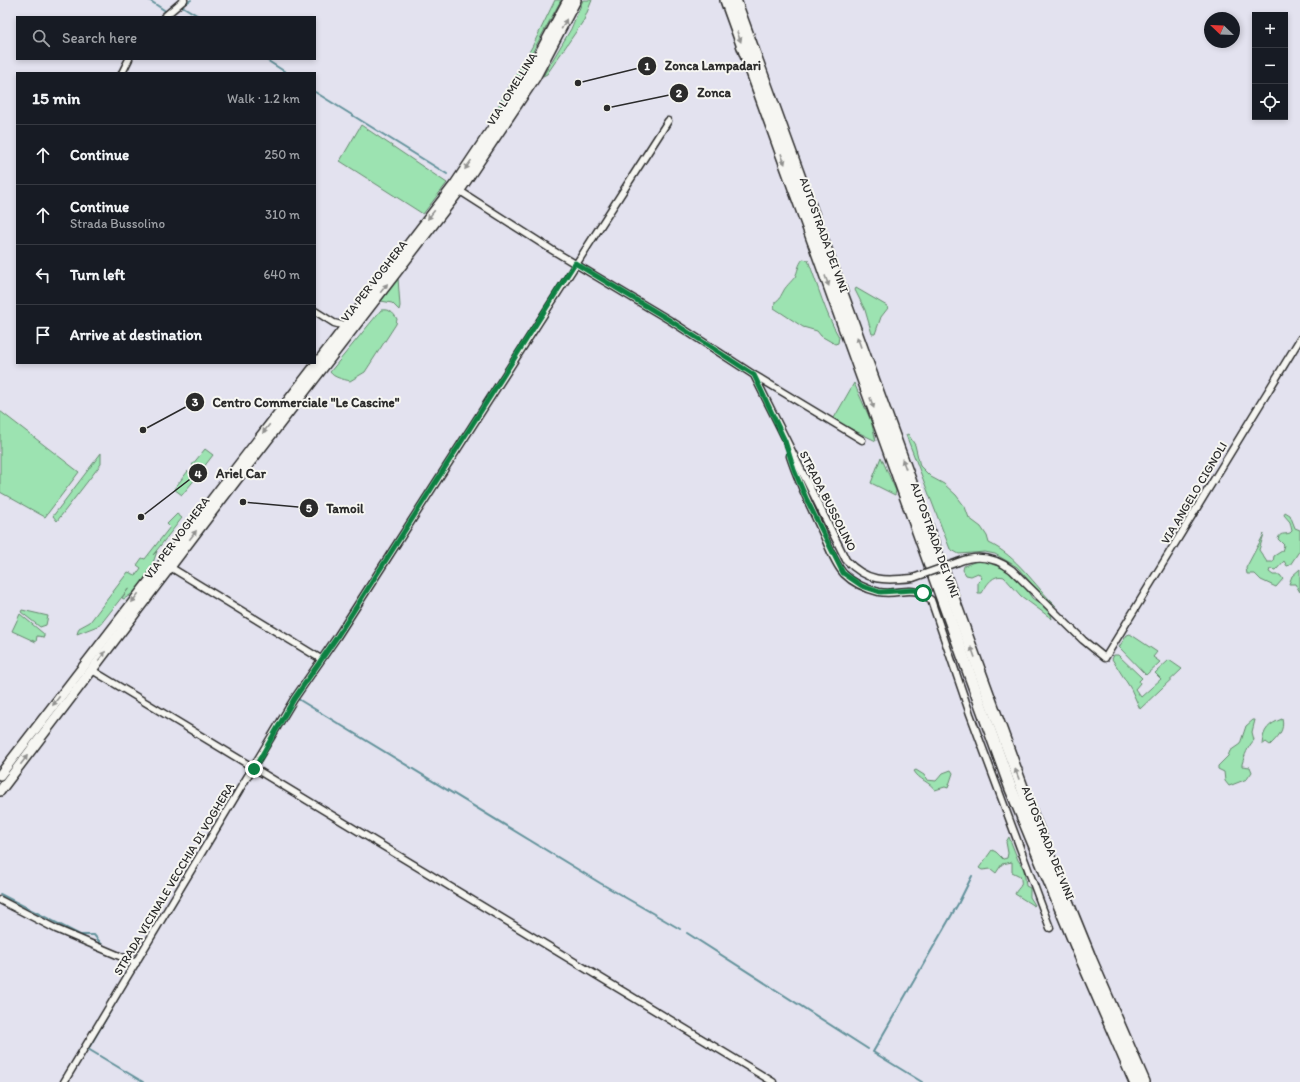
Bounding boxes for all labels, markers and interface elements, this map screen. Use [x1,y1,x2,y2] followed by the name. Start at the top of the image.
[1204,12,1240,48] north arrow
[1252,12,1288,120] map controls
[1252,12,1288,48] button: +
[16,16,316,60] search box
[561,18,567,29] one-way arrow
[30,27,52,49] icon: search
[62,29,137,47] text: Search here
[736,31,742,43] one-way arrow
[1252,48,1288,84] button: −
[484,50,540,128] street label: VIA LOMELLINA
[637,53,769,78] callout: Zonca Lampadari
[665,58,761,74] text: Zonca Lampadari
[644,59,650,73] text: 1
[669,80,739,105] callout: Zonca
[1252,84,1288,120] button: locate
[697,85,731,100] text: Zonca
[676,86,683,100] text: 2
[32,88,80,108] text: 15 min
[227,91,300,106] text: Walk · 1.2 km
[32,144,54,166] icon: ahead
[70,146,129,164] text: Continue
[264,147,300,162] text: 250 m
[780,153,786,165] one-way arrow
[464,160,472,170] one-way arrow
[797,175,851,295] street label: AUTOSTRADA DEI VINI
[70,198,129,216] text: Continue
[32,204,54,226] icon: ahead
[265,207,300,222] text: 310 m
[426,209,435,220] one-way arrow
[70,216,165,231] text: Strada Bussolino
[338,237,410,324] street label: VIA PER VOGHERA
[32,264,54,286] icon: left
[70,266,125,284] text: Turn left
[263,267,300,282] text: 640 m
[825,276,831,288] one-way arrow
[379,283,388,294] one-way arrow
[32,324,54,346] icon: arrive
[70,326,202,344] text: Arrive at destination
[856,336,862,348] one-way arrow
[185,389,408,414] callout: Centro Commerciale "Le Cascine"
[192,395,199,409] text: 3
[213,395,400,410] text: Centro Commerciale "Le Cascine"
[869,398,875,410] one-way arrow
[261,423,270,434] one-way arrow
[1158,439,1230,547] street label: VIA ANGELO CIGNOLI
[797,449,859,554] street label: STRADA BUSSOLINO
[901,458,907,470] one-way arrow
[188,461,274,486] callout: Ariel Car
[215,466,267,481] text: Ariel Car
[194,467,202,481] text: 4
[908,480,962,600] street label: AUTOSTRADA DEI VINI
[141,494,213,582] street label: VIA PER VOGHERA
[299,496,372,521] callout: Tamoil
[306,501,313,515] text: 5
[325,501,364,516] text: Tamoil
[189,530,198,541] one-way arrow
[914,584,932,602] route start
[131,593,140,604] one-way arrow
[969,646,975,658] one-way arrow
[98,651,106,661] one-way arrow
[52,696,60,707] one-way arrow
[19,754,28,765] one-way arrow
[245,760,263,778] route end
[1013,768,1019,780] one-way arrow
[111,780,237,978] street label: STRADA VICINALE VECCHIA DI VOGHERA
[1019,784,1077,902] street label: AUTOSTRADA DEI VINI

